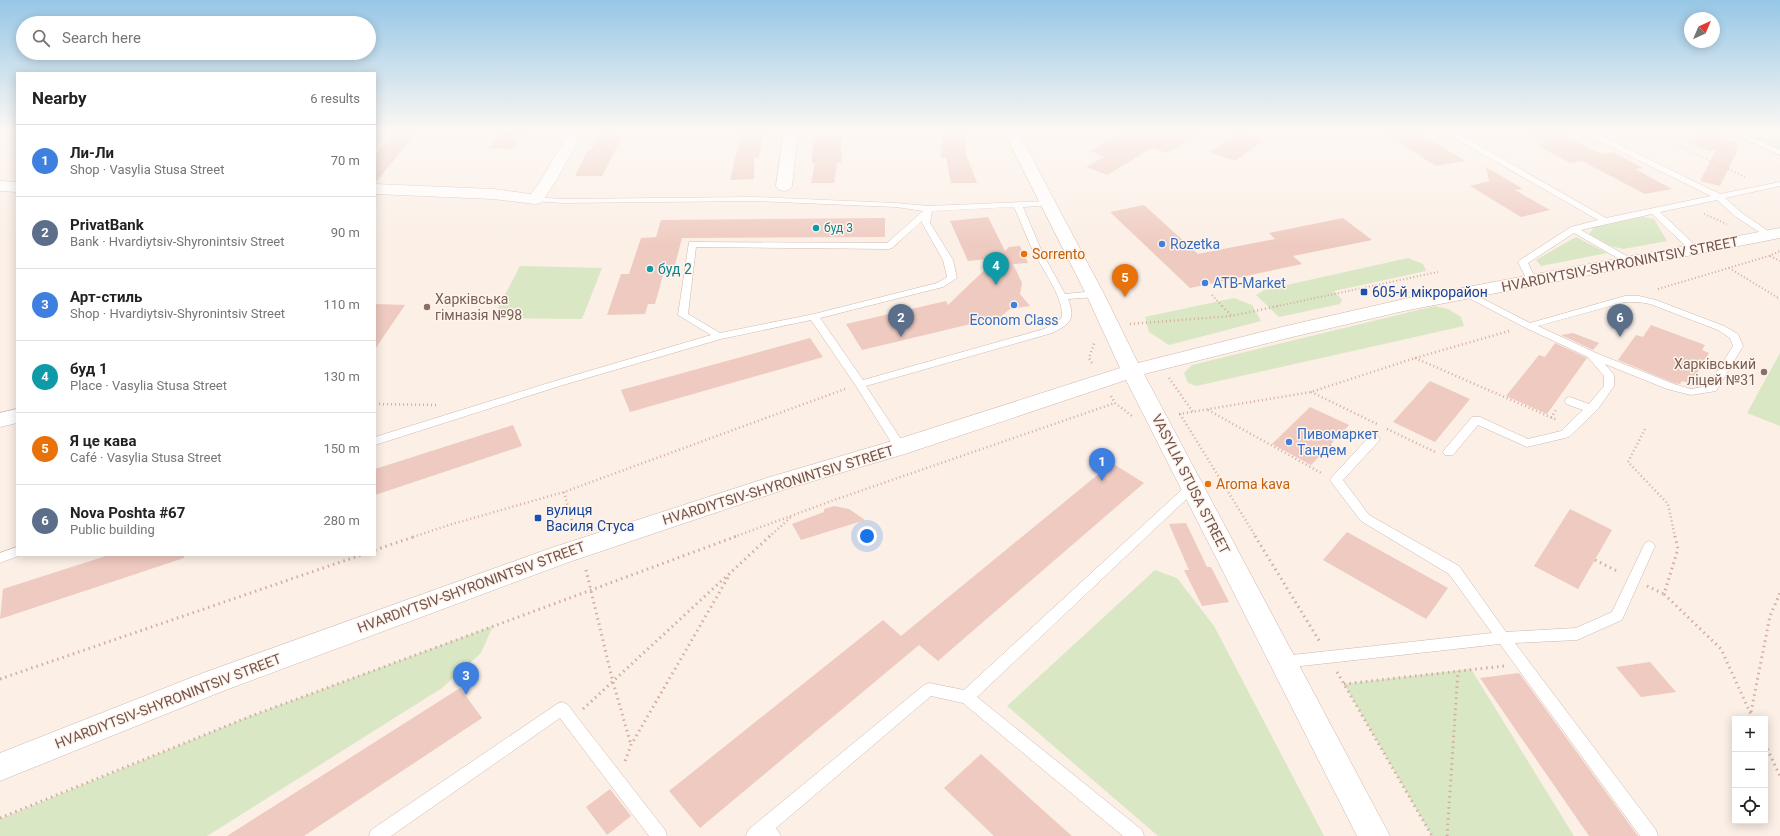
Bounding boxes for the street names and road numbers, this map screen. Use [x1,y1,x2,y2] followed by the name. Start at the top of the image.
[1500,233,1741,295] street label: HVARDIYTSIV-SHYRONINTSIV STREET
[1149,411,1234,557] street label: VASYLIA STUSA STREET
[660,442,896,528] street label: HVARDIYTSIV-SHYRONINTSIV STREET
[355,538,588,636] street label: HVARDIYTSIV-SHYRONINTSIV STREET
[53,650,284,752] street label: HVARDIYTSIV-SHYRONINTSIV STREET

